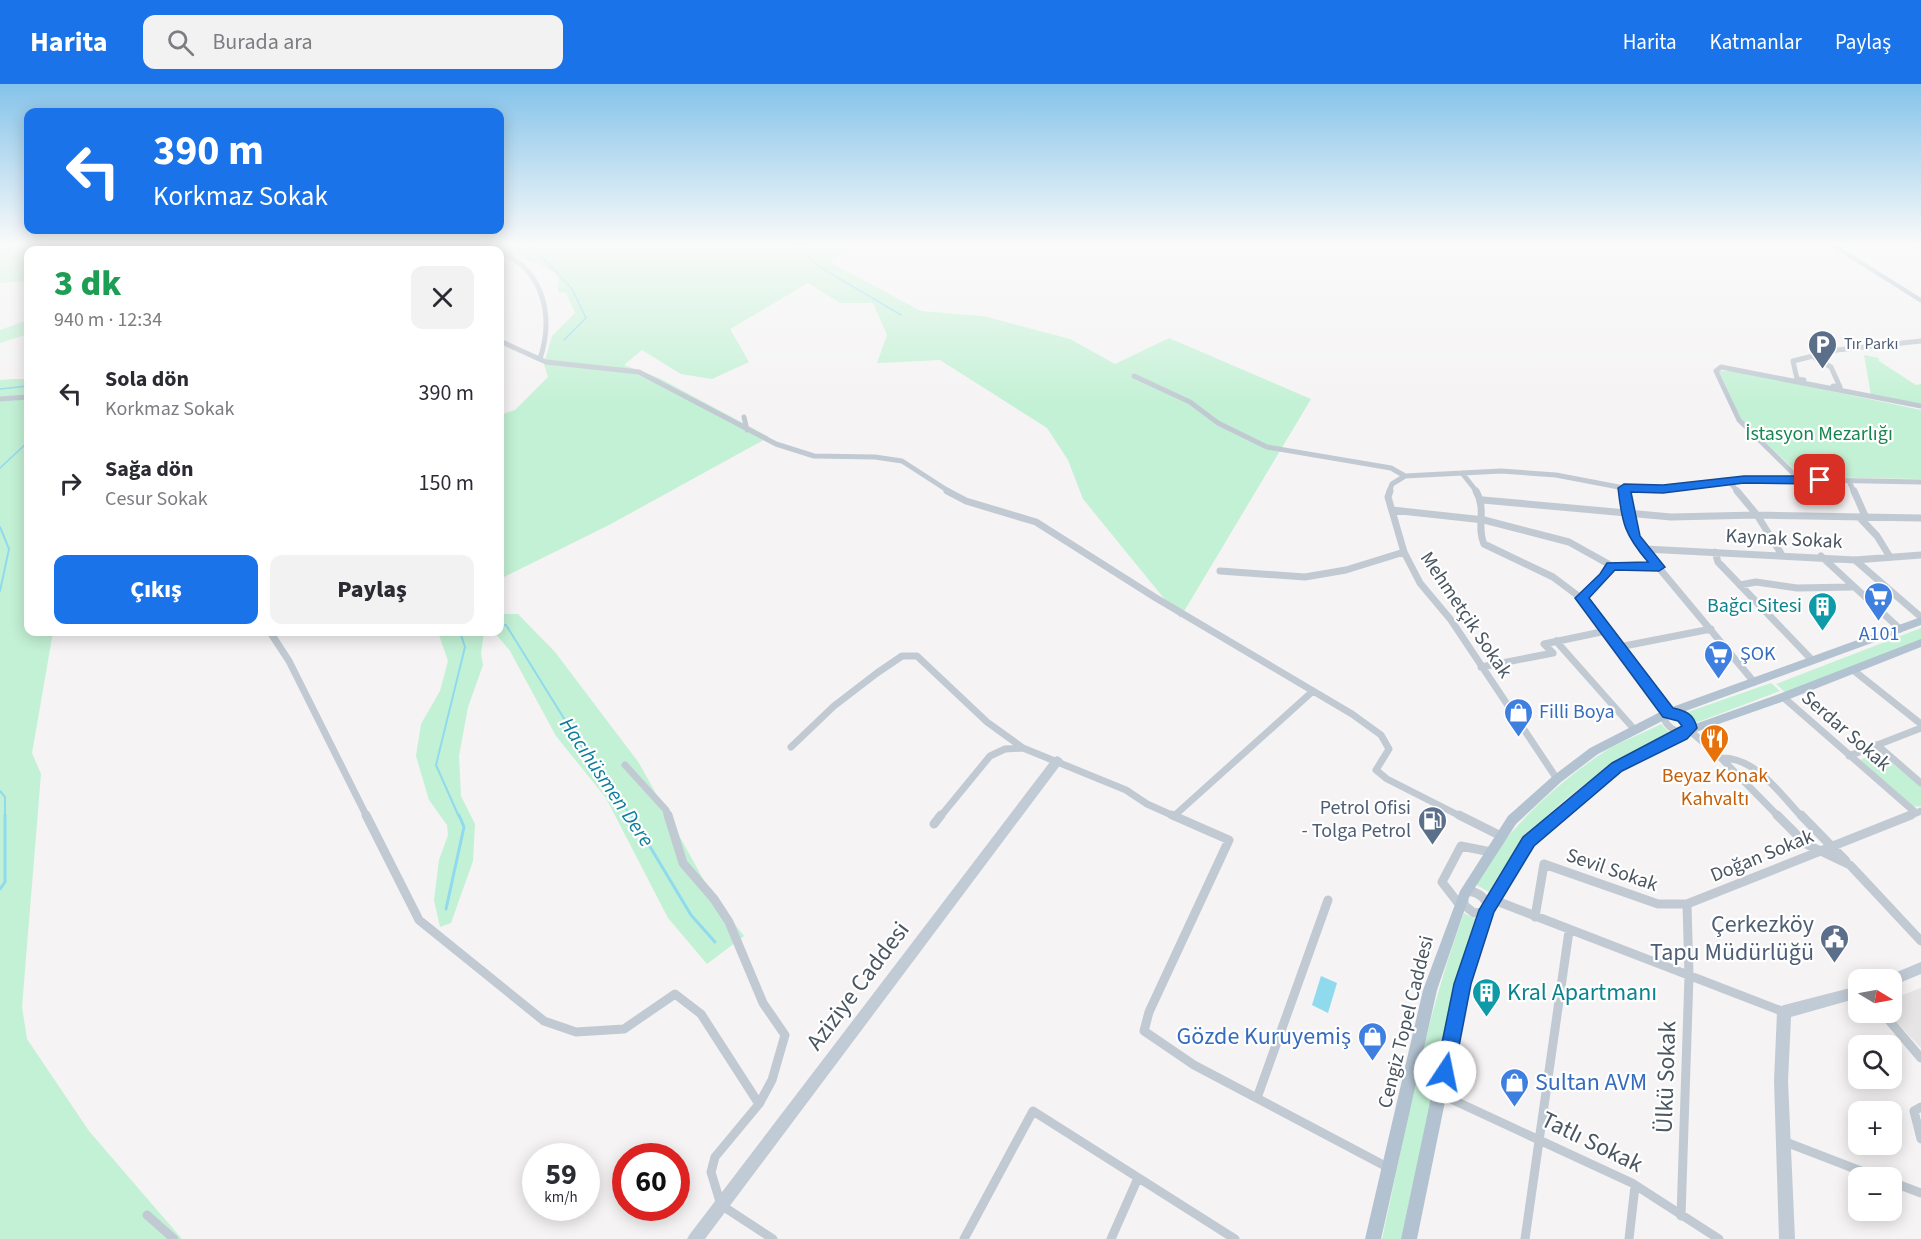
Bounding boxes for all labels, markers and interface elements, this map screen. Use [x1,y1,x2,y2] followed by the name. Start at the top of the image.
[143,15,563,69] search box
[30,22,107,62] text: Harita
[164,26,197,59] icon: search
[212,26,313,58] text: Burada ara
[1623,27,1677,57] text: Harita
[1710,27,1802,57] text: Katmanlar
[1835,27,1891,57] text: Paylaş
[153,121,264,181] text: 390 m
[54,132,132,210] icon: left
[153,177,328,216] text: Korkmaz Sokak
[54,258,121,309] text: 3 dk
[411,266,474,329] button: close
[54,306,162,334] text: 940 m · 12:34
[1807,328,1839,370] parking icon: Tır Parkı
[1844,333,1898,355] place label: Tır Parkı
[105,363,189,395] text: Sola dön
[54,377,87,410] icon: left
[419,377,474,409] text: 390 m
[105,395,234,423] text: Korkmaz Sokak
[1745,420,1893,448] park label: İstasyon Mezarlığı
[105,453,194,485] text: Sağa dön
[1794,454,1845,505] pin
[1803,463,1836,496] icon: arrive
[54,467,87,500] icon: right
[419,467,474,499] text: 150 m
[105,485,208,513] text: Cesur Sokak
[1725,522,1843,556] street label: Kaynak Sokak
[1413,546,1519,684] street label: Mehmetçik Sokak
[54,555,258,624] button: Çıkış
[270,555,474,624] button: Paylaş
[1863,580,1895,622] supermarket icon: A101
[1807,590,1839,632] building icon: Bağcı Sitesi
[1707,592,1802,620] place label: Bağcı Sitesi
[1859,620,1899,648] place label: A101
[1703,638,1735,680] supermarket icon: ŞOK
[1740,640,1776,668] place label: ŞOK
[1795,684,1897,778] street label: Serdar Sokak
[1502,696,1534,738] shop icon: Filli Boya
[1539,698,1614,726] place label: Filli Boya
[552,711,662,853] water label: Hacıhüsmen Dere
[1699,722,1731,764] restaurant icon: Beyaz Konak Kahvaltı
[1662,762,1768,813] place label: Beyaz Konak Kahvaltı
[1302,794,1411,845] place label: Petrol Ofisi - Tolga Petrol
[1416,804,1448,846] fuel station icon: Petrol Ofisi - Tolga Petrol
[1706,823,1818,889] street label: Doğan Sokak
[1562,841,1662,899] street label: Sevil Sokak
[1650,907,1814,970] place label: Çerkezköy Tapu Müdürlüğü
[798,914,918,1058] street label: Aziziye Caddesi
[1819,922,1851,964] public building icon: Çerkezköy Tapu Müdürlüğü
[1371,933,1441,1111] street label: Cengiz Topel Caddesi
[1848,969,1902,1023] north arrow
[1848,969,1902,1221] map controls
[1507,975,1657,1010] place label: Kral Apartmanı
[1470,976,1502,1018] building icon: Kral Apartmanı
[1176,1019,1351,1054] place label: Gözde Kuruyemiş
[1356,1020,1388,1062] shop icon: Gözde Kuruyemiş
[1647,1020,1685,1134] street label: Ülkü Sokak
[1848,1035,1902,1089] button: search
[1413,1040,1477,1104] position arrow
[1535,1065,1647,1100] place label: Sultan AVM
[1498,1066,1530,1108] shop icon: Sultan AVM
[1848,1101,1902,1155] button: +
[1535,1102,1649,1182] street label: Tatlı Sokak
[612,1143,690,1221] speed limit sign: 60
[545,1153,577,1196] text: 59
[1848,1167,1902,1221] button: −
[544,1187,578,1208] text: km/h

